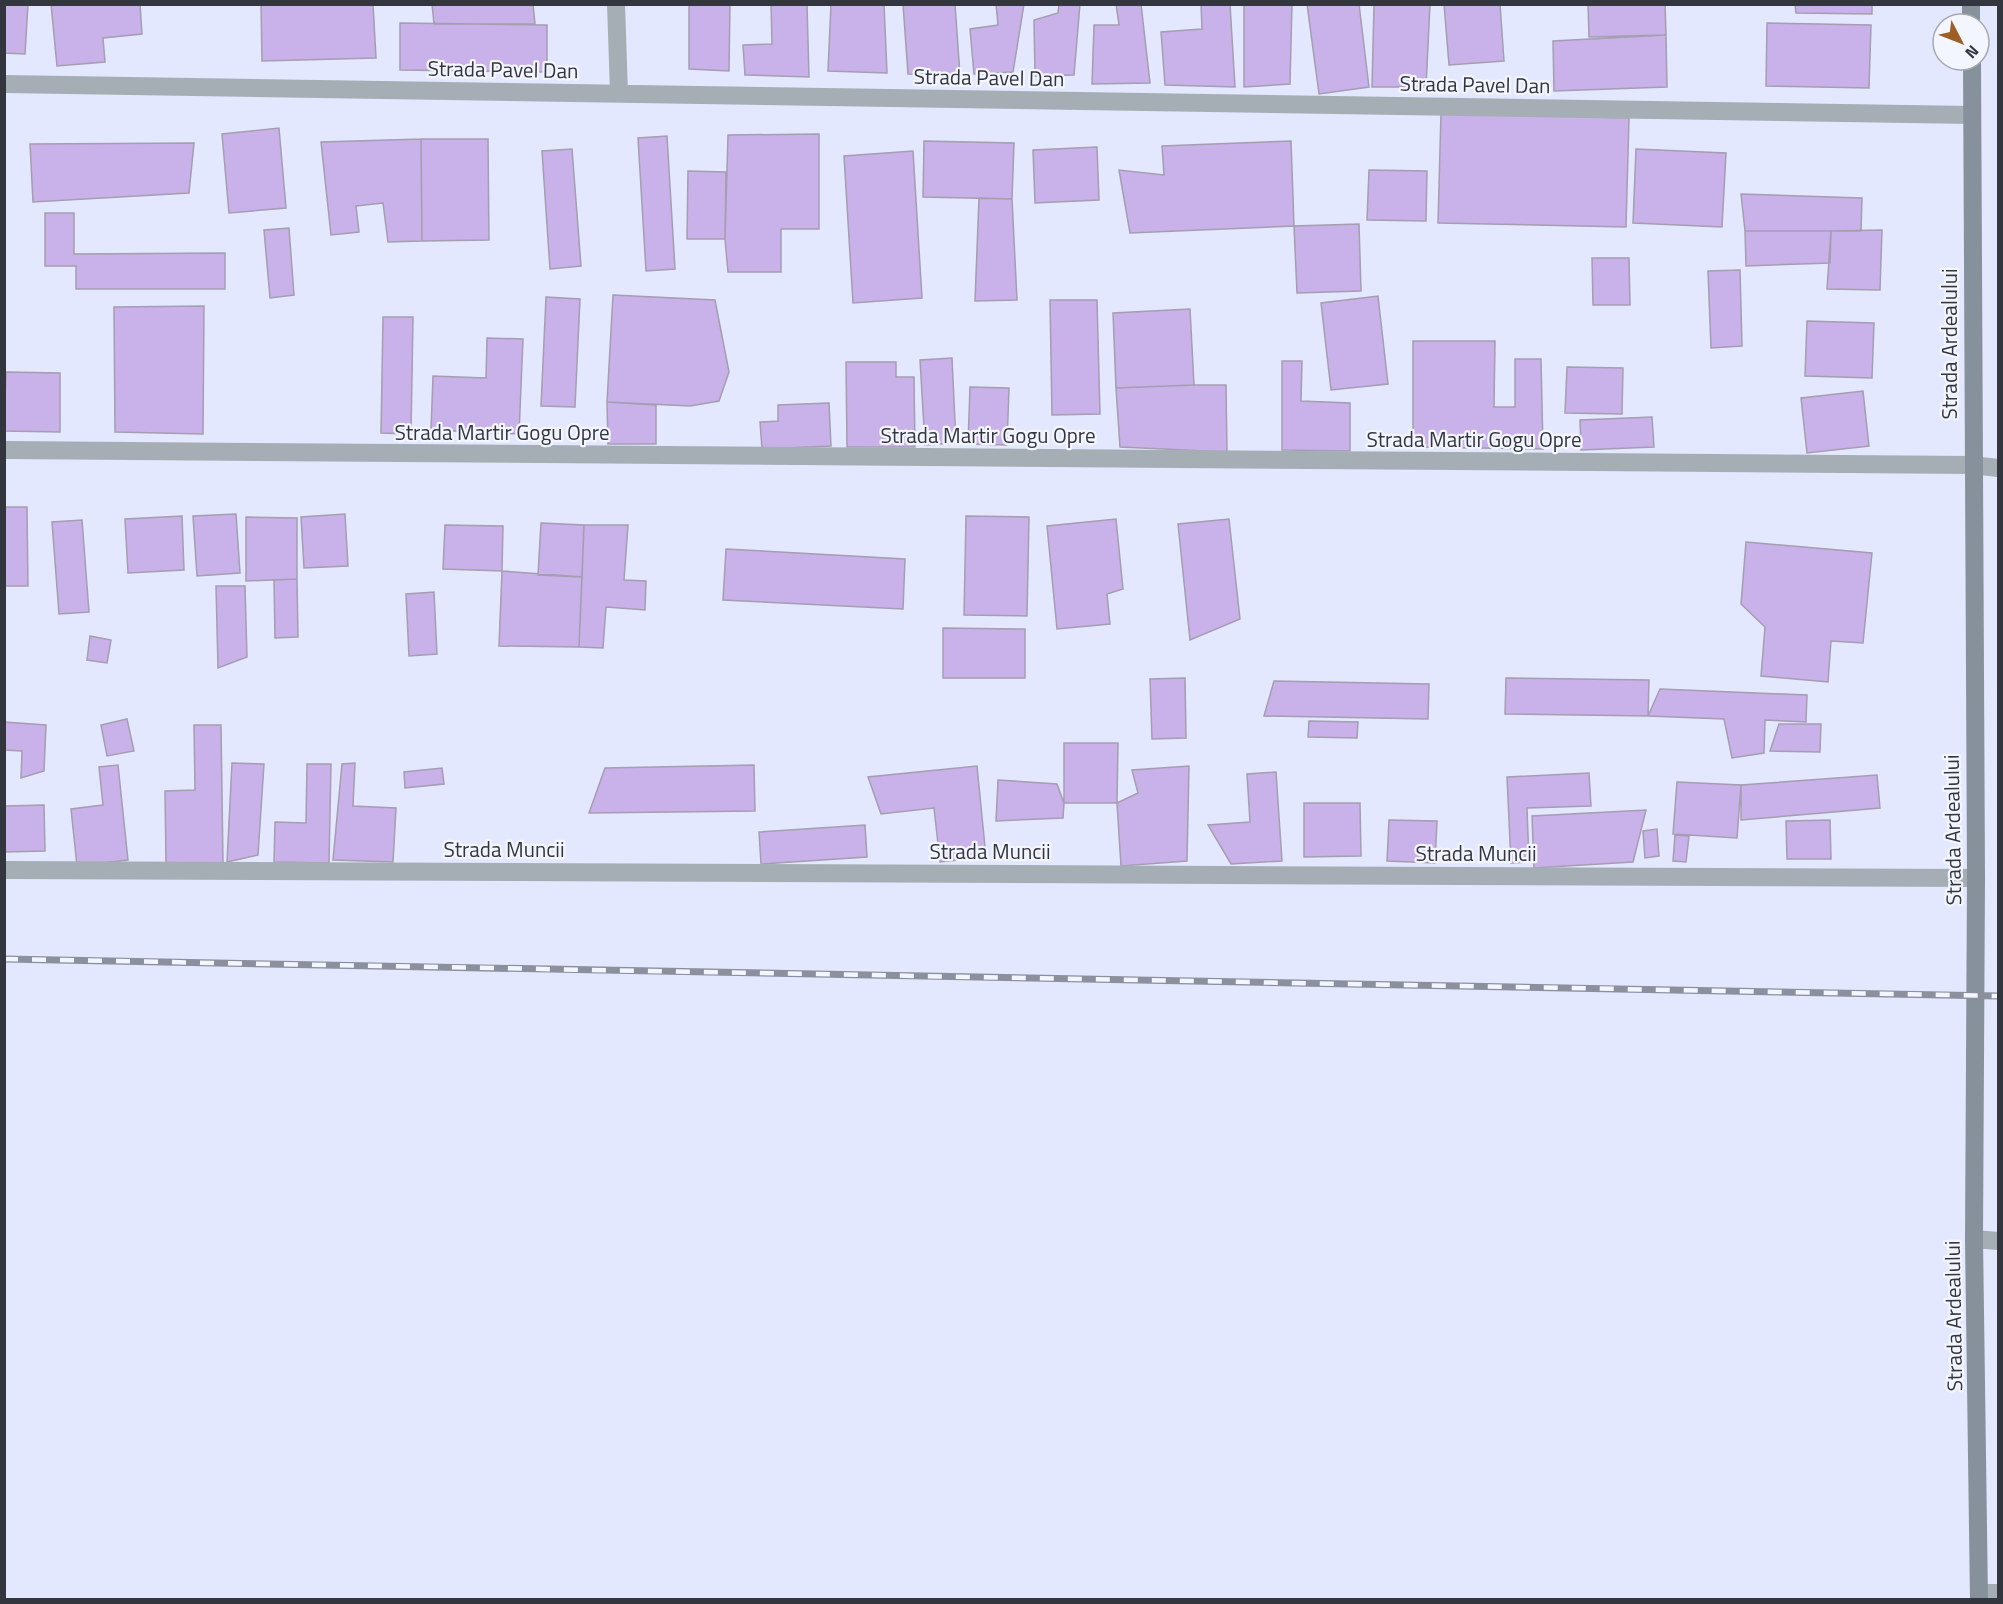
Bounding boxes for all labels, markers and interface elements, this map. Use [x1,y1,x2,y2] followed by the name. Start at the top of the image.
[1931,12,1991,72] north arrow
[1960,40,1985,64] text: N
[427,52,579,86] street label: Strada Pavel Dan
[913,60,1065,94] street label: Strada Pavel Dan
[1399,67,1551,101] street label: Strada Pavel Dan
[1933,269,1965,419] street label: Strada Ardealului
[394,416,610,448] street label: Strada Martir Gogu Opre
[880,419,1096,451] street label: Strada Martir Gogu Opre
[1366,423,1582,455] street label: Strada Martir Gogu Opre
[1935,754,1969,906] street label: Strada Ardealului
[443,833,565,865] street label: Strada Muncii
[929,835,1051,867] street label: Strada Muncii
[1415,837,1537,869] street label: Strada Muncii
[1936,1240,1970,1392] street label: Strada Ardealului

